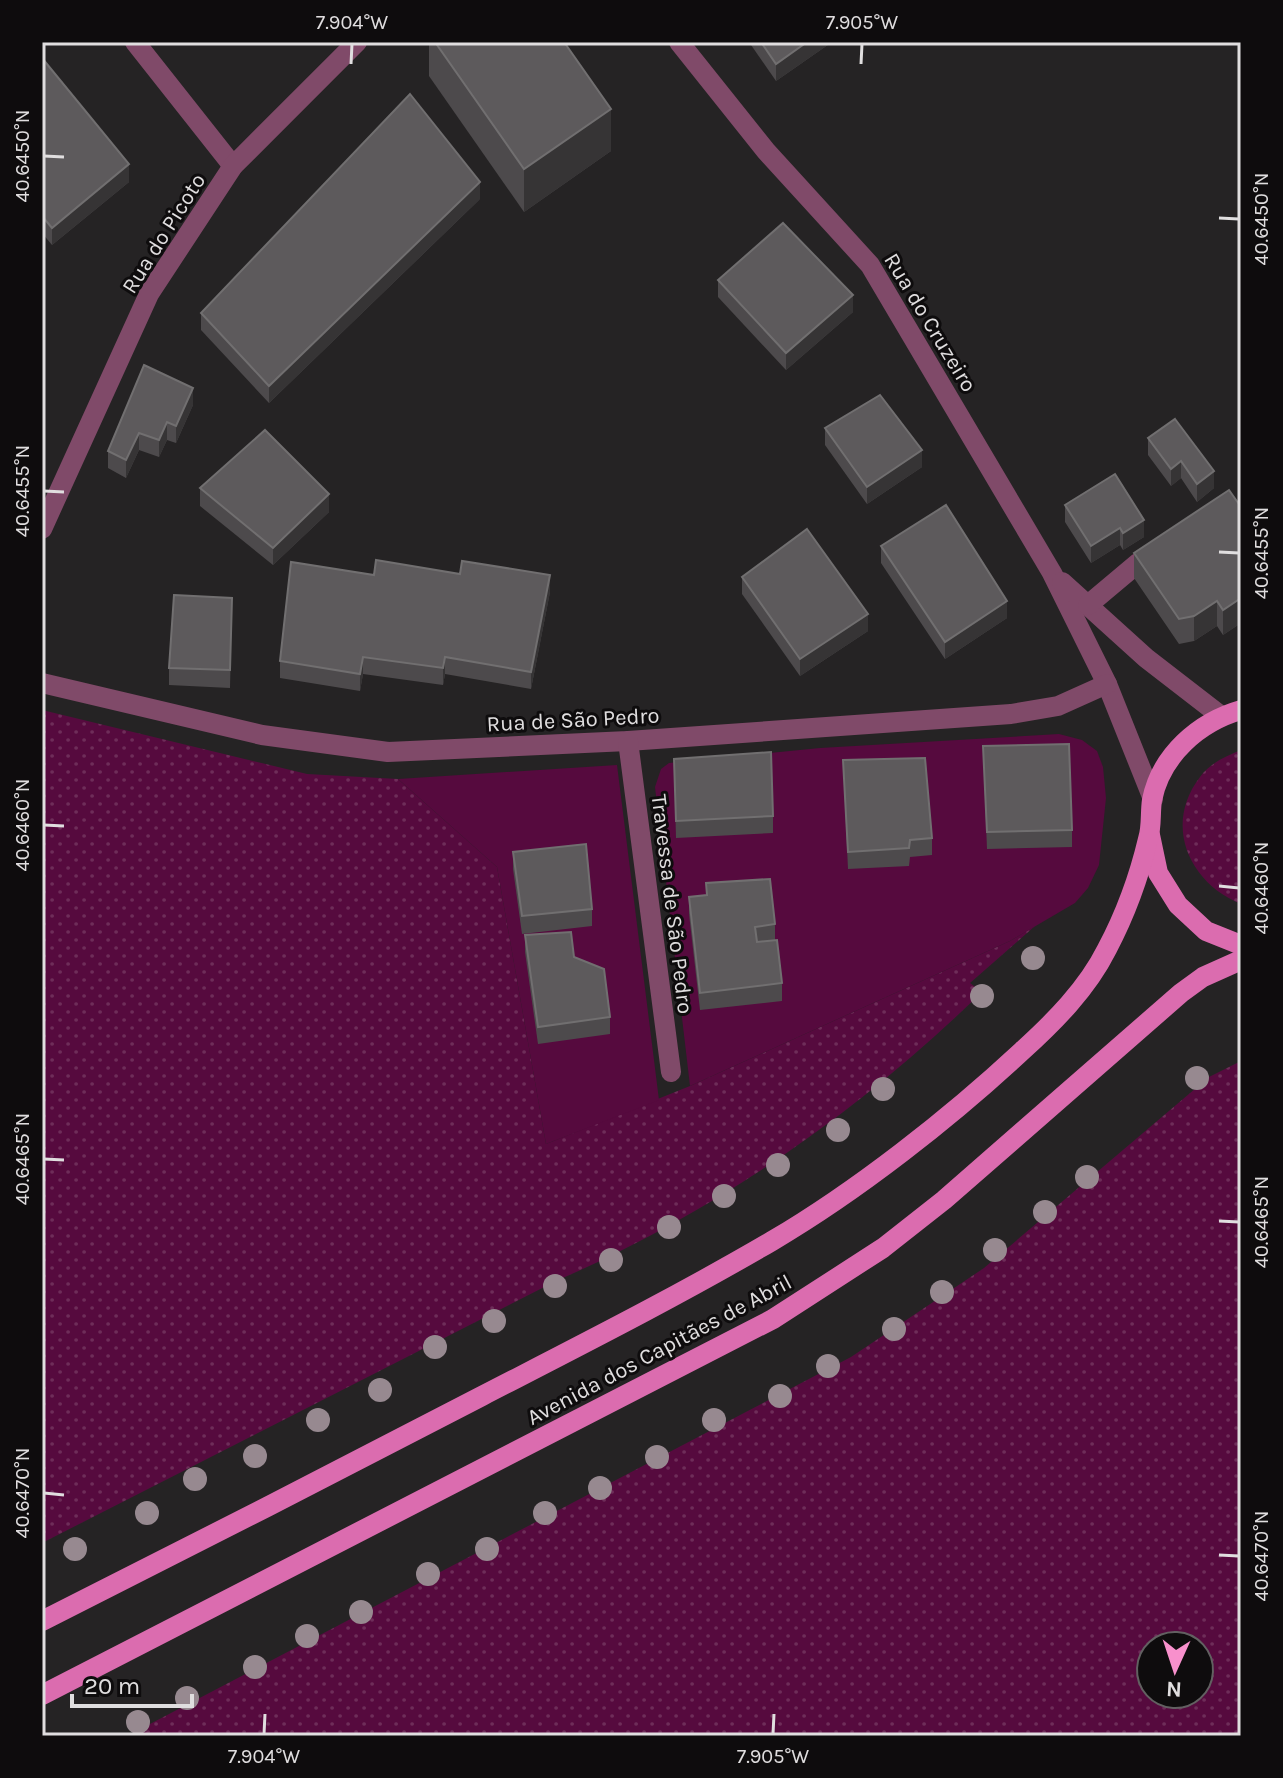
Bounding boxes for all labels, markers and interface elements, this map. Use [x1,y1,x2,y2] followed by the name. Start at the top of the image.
[316,11,388,34] text: 7.904°W
[826,11,898,34] text: 7.905°W
[11,110,34,202] text: 40.6450°N
[117,169,211,298] street label: Rua do Picoto
[1250,173,1273,265] text: 40.6450°N
[878,248,982,397] street label: Rua do Cruzeiro
[11,445,34,537] text: 40.6455°N
[1250,507,1273,599] text: 40.6455°N
[486,702,660,738] street label: Rua de São Pedro
[11,778,34,872] text: 40.6460°N
[646,793,698,1015] street label: Travessa de São Pedro
[1250,841,1273,935] text: 40.6460°N
[11,1113,34,1205] text: 40.6465°N
[1250,1176,1273,1268] text: 40.6465°N
[523,1269,796,1431] street label: Avenida dos Capitães de Abril
[11,1448,34,1538] text: 40.6470°N
[1250,1511,1273,1601] text: 40.6470°N
[1135,1630,1215,1710] north arrow
[72,1658,192,1708] scale bar
[84,1672,140,1700] text: 20 m
[1165,1676,1183,1702] text: N
[228,1745,300,1768] text: 7.904°W
[737,1745,809,1768] text: 7.905°W

